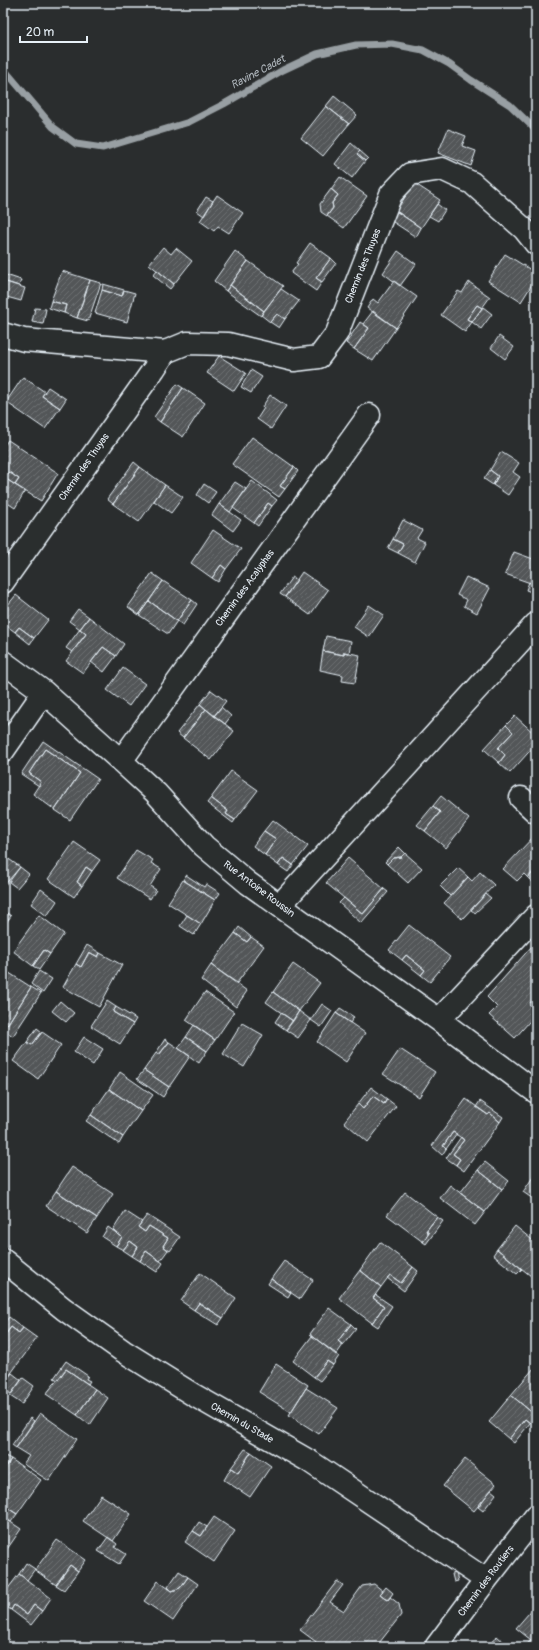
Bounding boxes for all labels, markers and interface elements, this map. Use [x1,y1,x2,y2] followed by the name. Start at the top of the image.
[20,18,87,44] scale bar
[26,25,55,40] text: 20 m
[229,52,289,92] water label: Ravine Cadet
[343,226,384,305] street label: Chemin des Thuyas
[56,431,112,503] street label: Chemin des Thuyas
[213,547,277,629] street label: Chemin des Acalyphas
[221,858,297,920] street label: Rue Antoine Roussin
[208,1400,276,1446] street label: Chemin du Stade
[455,1543,517,1619] street label: Chemin des Routiers

